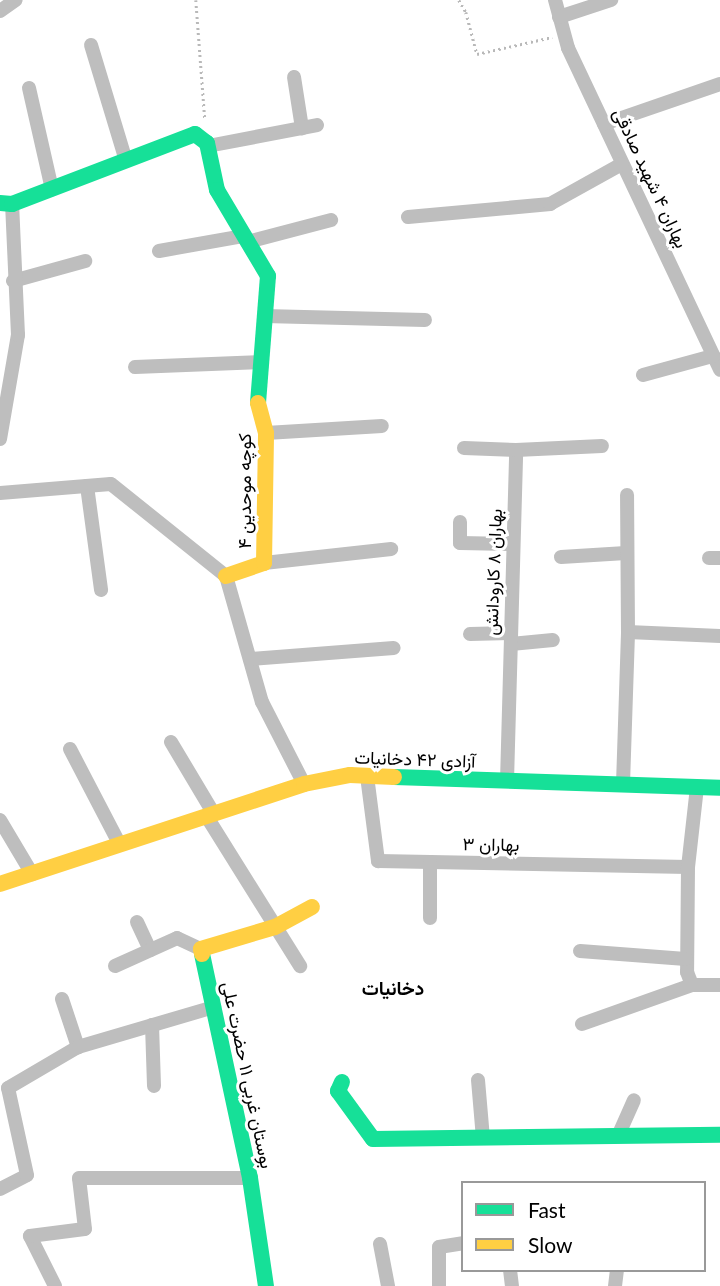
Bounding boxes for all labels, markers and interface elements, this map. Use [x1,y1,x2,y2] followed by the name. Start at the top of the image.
[609,105,693,251] street label: بهاران ۴ شهید صادقی
[233,433,255,549] street label: کوچه موحدین ۴
[480,508,506,636] street label: بهاران ۸ کارودانش
[354,746,476,772] street label: آزادی ۴۲ دخانیات
[462,833,520,855] street label: بهاران ۳
[362,977,424,999] district label: دخانیات
[218,980,278,1170] street label: بوستان غربی ۱۱ حضرت علی
[461,1181,706,1272] legend
[528,1197,565,1222] text: Fast
[528,1232,572,1257] text: Slow

